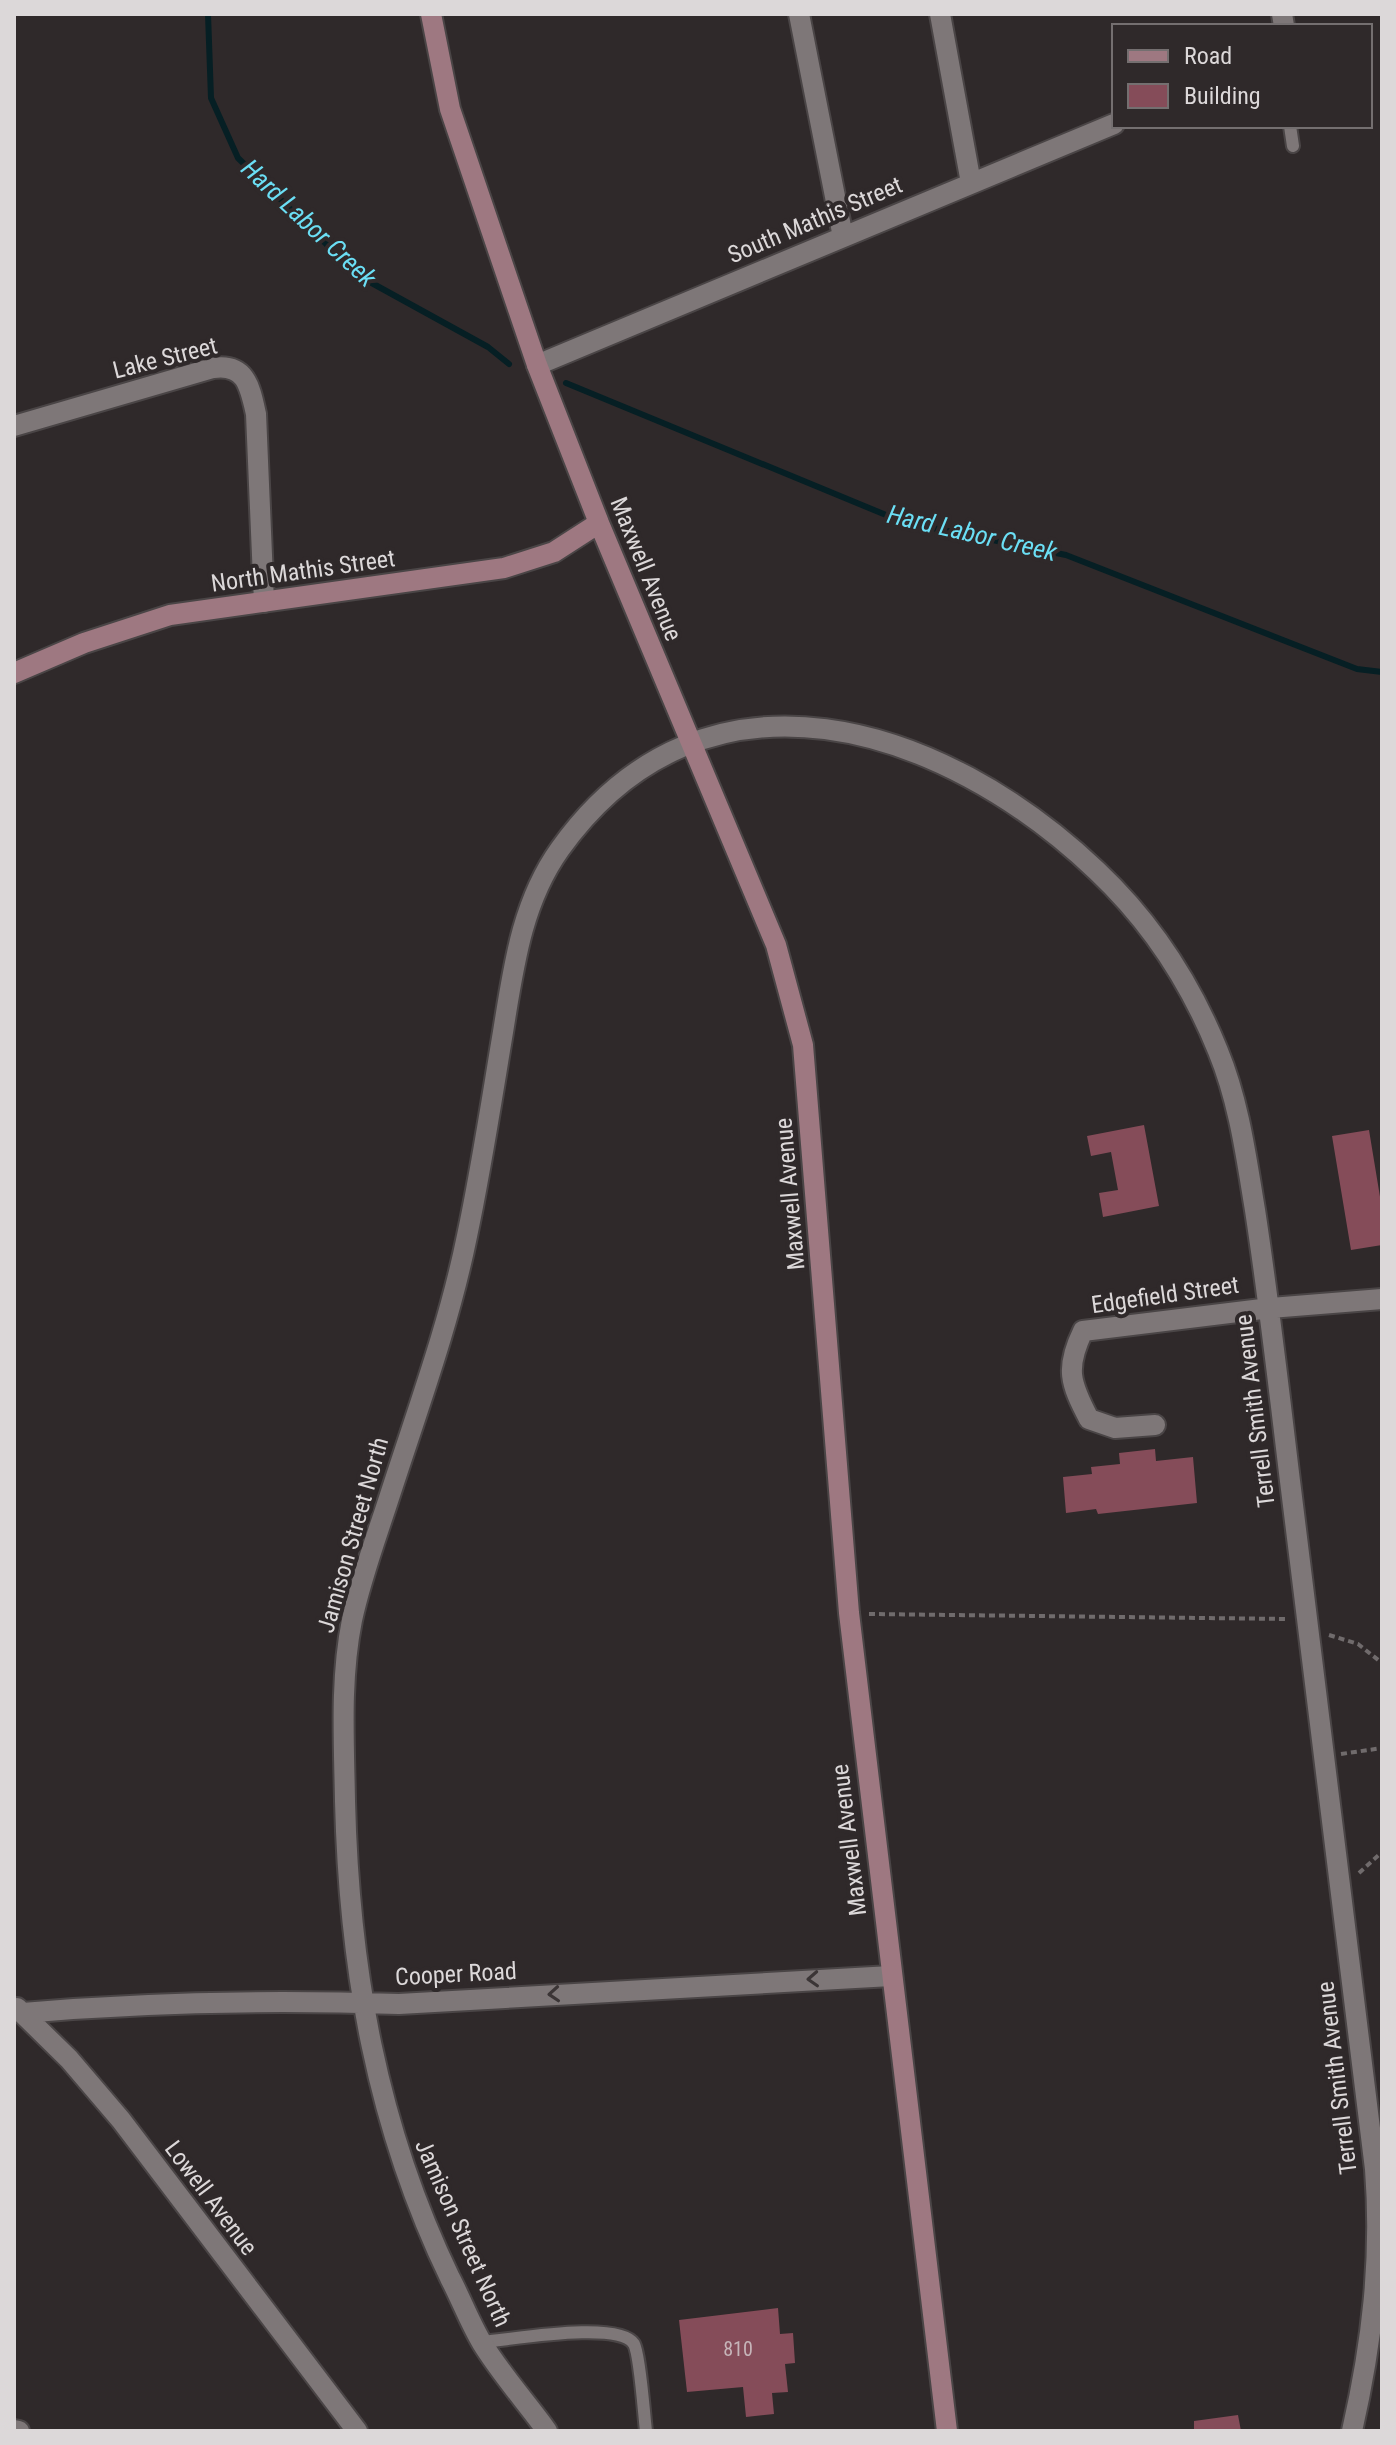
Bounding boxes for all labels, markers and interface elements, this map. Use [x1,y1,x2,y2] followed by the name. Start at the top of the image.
[1112,24,1372,128] legend
[1184,42,1232,70] text: Road
[1184,82,1261,110] text: Building
[235,153,383,293] water label: Hard Labor Creek
[724,171,906,269] street label: South Mathis Street
[110,332,220,384] street label: Lake Street
[604,493,688,645] street label: Maxwell Avenue
[884,499,1060,567] water label: Hard Labor Creek
[209,544,397,598] street label: North Mathis Street
[769,1117,811,1271] street label: Maxwell Avenue
[1089,1271,1241,1319] street label: Edgefield Street
[1229,1313,1281,1509] street label: Terrell Smith Avenue
[312,1434,394,1636] street label: Jamison Street North
[826,1763,872,1917] street label: Maxwell Avenue
[394,1957,518,1991] street label: Cooper Road
[806,1970,819,1987] one-way arrow
[1311,1980,1363,2176] street label: Terrell Smith Avenue
[547,1985,560,2002] one-way arrow
[159,2135,263,2261] street label: Lowell Avenue
[409,2135,517,2331] street label: Jamison Street North
[723,2337,753,2361] house number: 810

